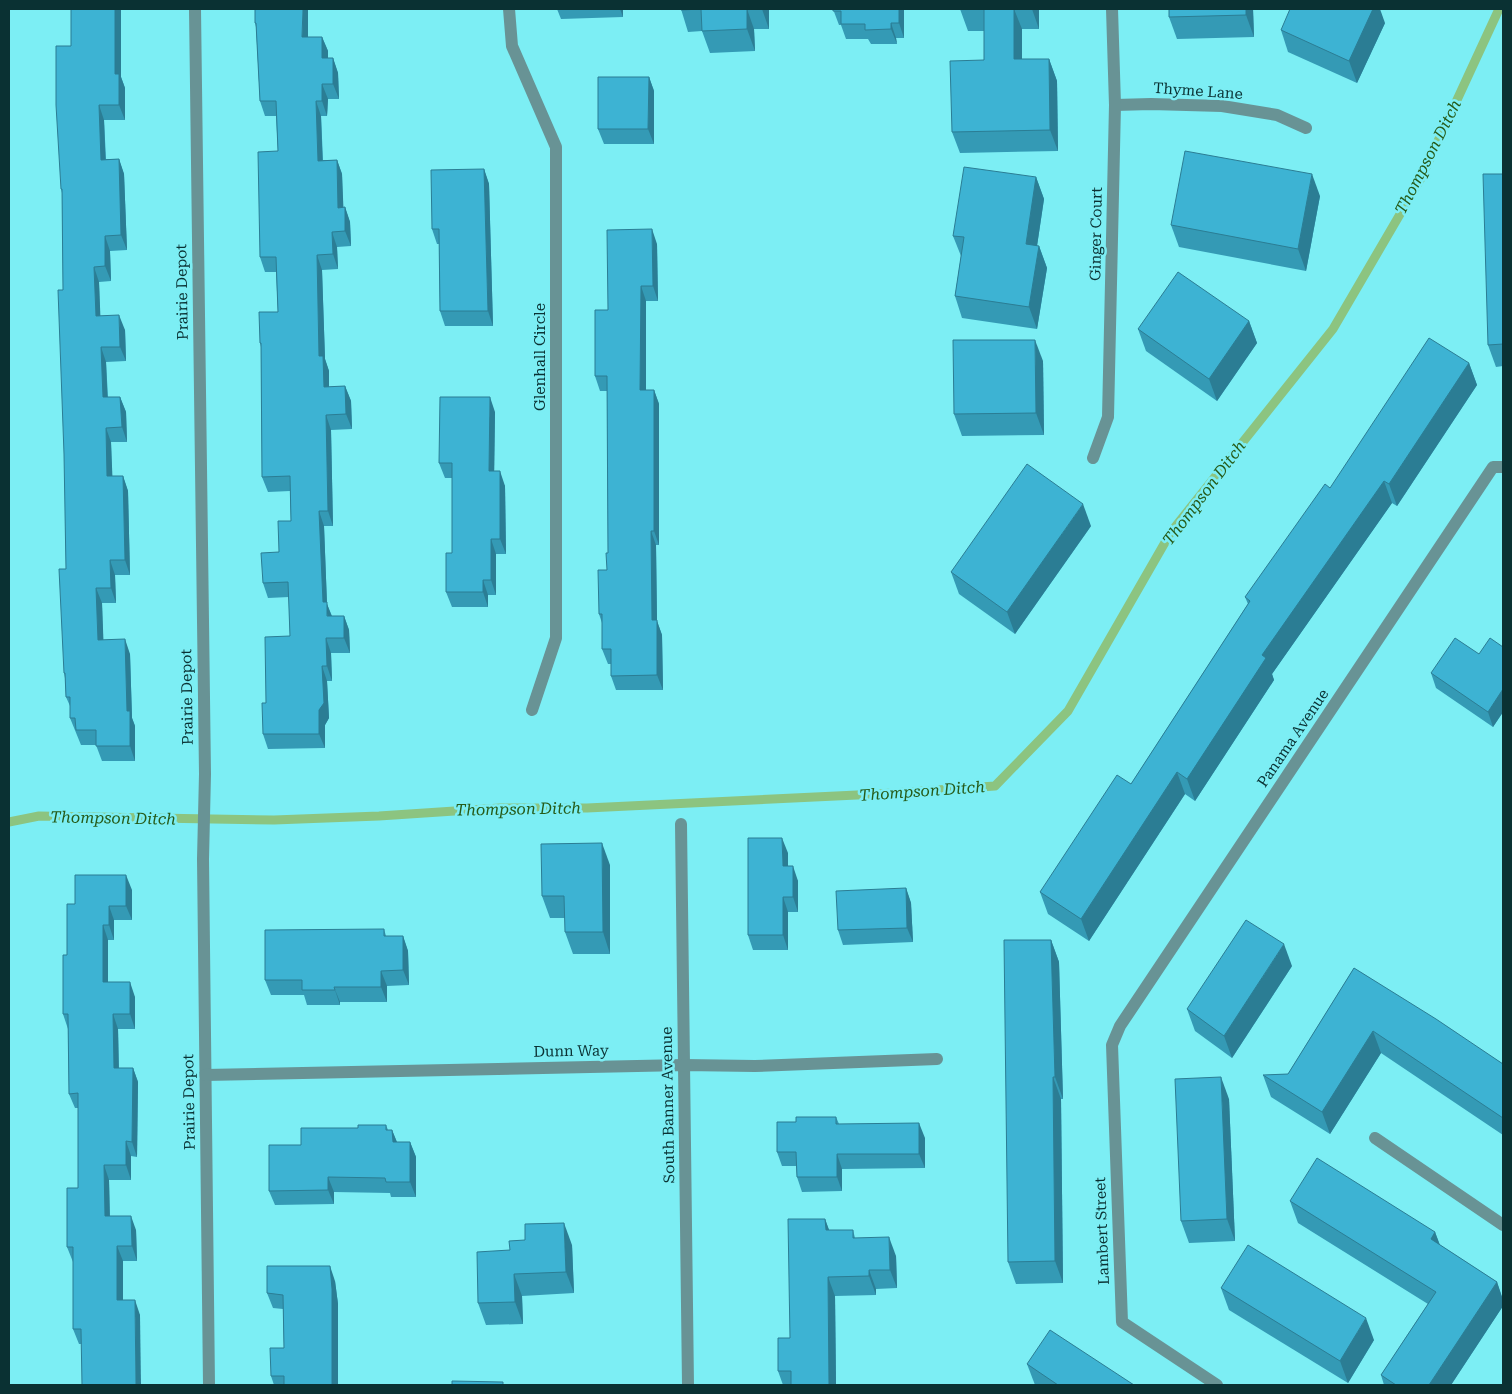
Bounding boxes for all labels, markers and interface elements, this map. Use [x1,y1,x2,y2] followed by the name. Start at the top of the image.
[1153,79,1243,103] street label: Thyme Lane
[1391,96,1465,217] water label: Thompson Ditch
[1086,187,1106,281] street label: Ginger Court
[172,243,192,340] street label: Prairie Depot
[531,303,549,411] street label: Glenhall Circle
[1159,437,1250,549] water label: Thompson Ditch
[177,648,197,745] street label: Prairie Depot
[1254,685,1332,791] street label: Panama Avenue
[859,777,986,805] water label: Thompson Ditch
[455,798,581,820] water label: Thompson Ditch
[50,807,176,829] water label: Thompson Ditch
[658,1027,678,1183] street label: South Banner Avenue
[533,1041,609,1061] street label: Dunn Way
[179,1053,199,1150] street label: Prairie Depot
[1091,1176,1113,1285] street label: Lambert Street

